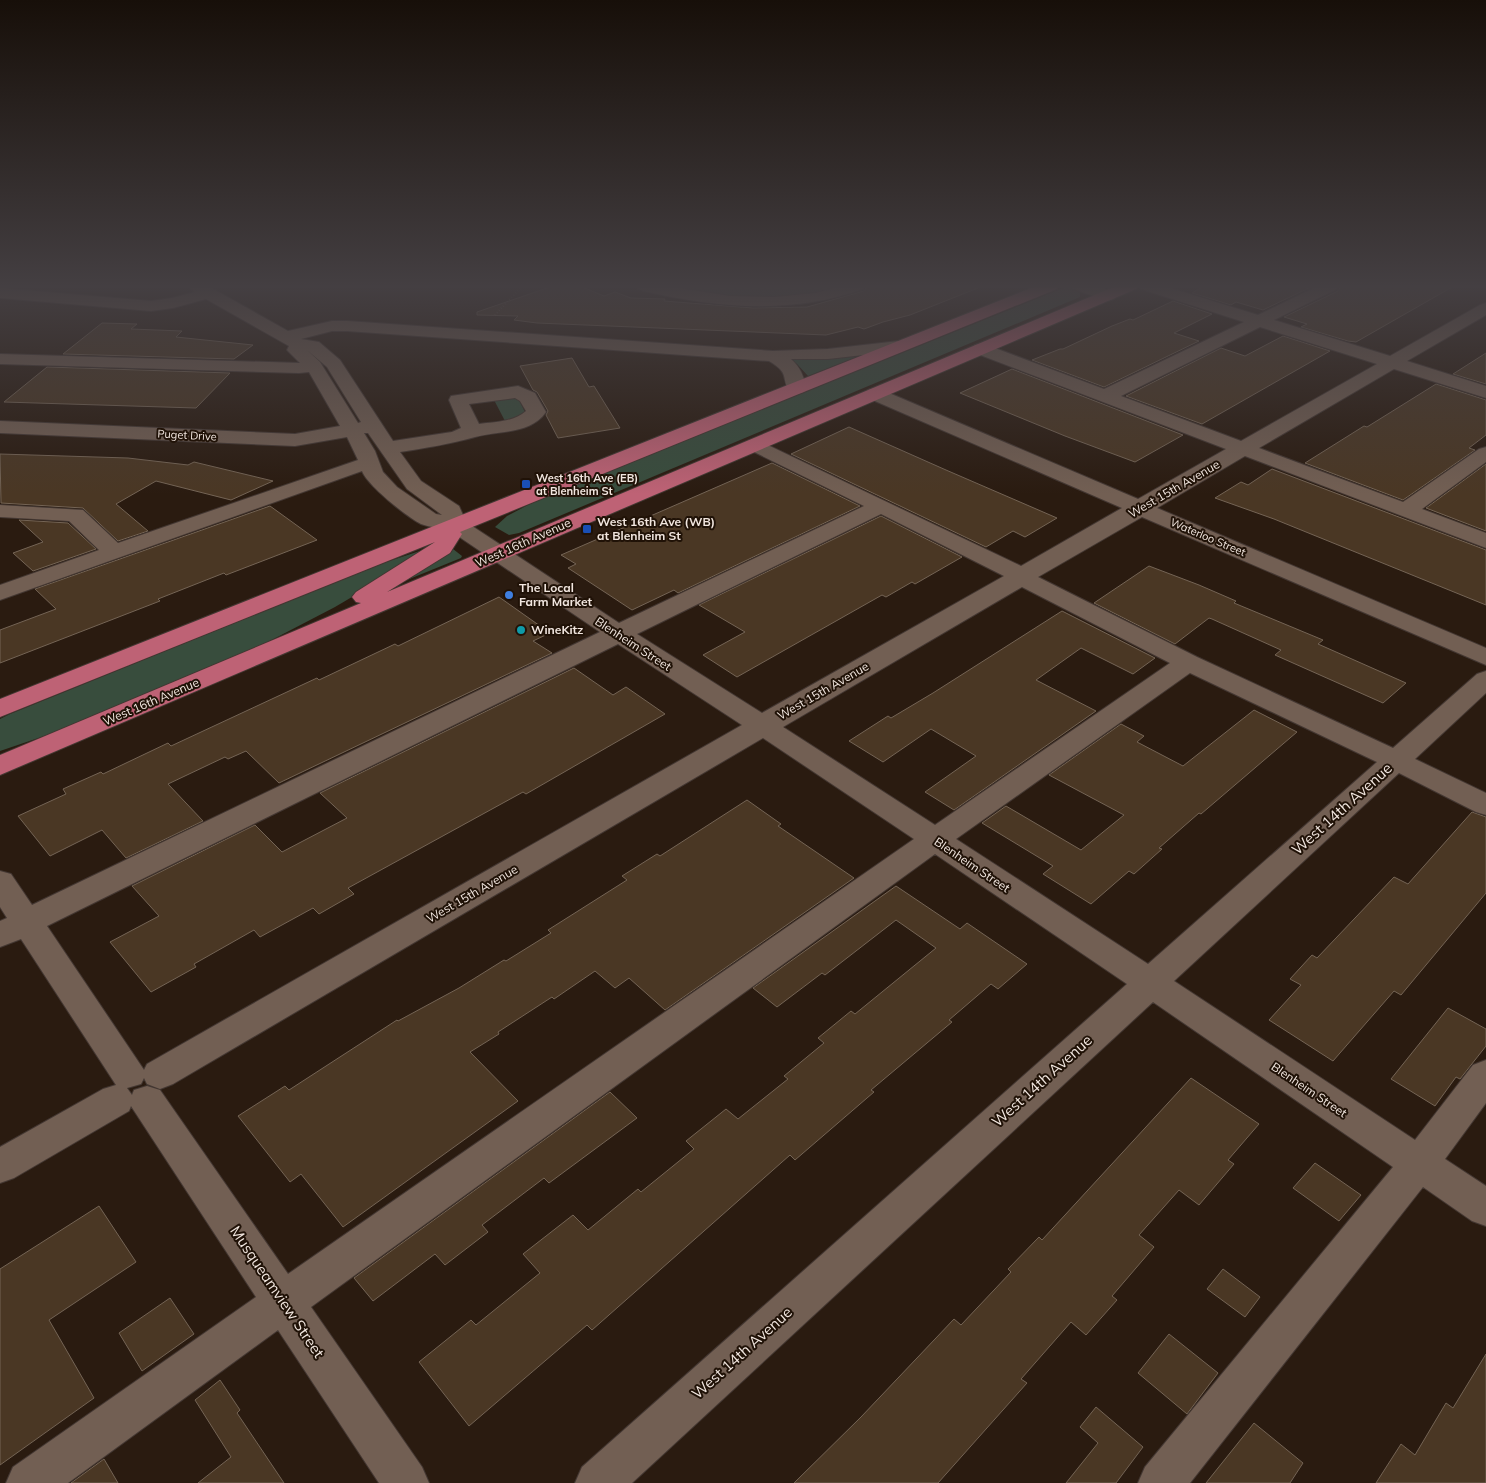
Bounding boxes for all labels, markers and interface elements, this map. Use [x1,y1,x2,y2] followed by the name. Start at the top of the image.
[157,426,217,444] street label: Puget Drive
[1125,456,1222,521] street label: West 15th Avenue
[536,471,638,498] place label: West 16th Ave (EB) at Blenheim St
[520,478,532,490] marker: West 16th Ave (EB) at Blenheim St
[597,514,715,543] place label: West 16th Ave (WB) at Blenheim St
[473,515,573,570] street label: West 16th Avenue
[1168,515,1248,559] street label: Waterloo Street
[581,523,593,535] marker: West 16th Ave (WB) at Blenheim St
[519,580,593,609] place label: The Local Farm Market
[503,589,515,601] marker: The Local Farm Market
[592,613,674,674] street label: Blenheim Street
[531,622,583,637] place label: WineKitz
[515,624,527,636] marker: WineKitz
[774,658,871,723] street label: West 15th Avenue
[100,675,201,729] street label: West 16th Avenue
[1287,759,1396,859] street label: West 14th Avenue
[932,834,1013,895] street label: Blenheim Street
[423,861,520,926] street label: West 15th Avenue
[987,1031,1096,1131] street label: West 14th Avenue
[1269,1059,1350,1120] street label: Blenheim Street
[226,1222,329,1361] street label: Musqueamview Street
[687,1303,796,1403] street label: West 14th Avenue

